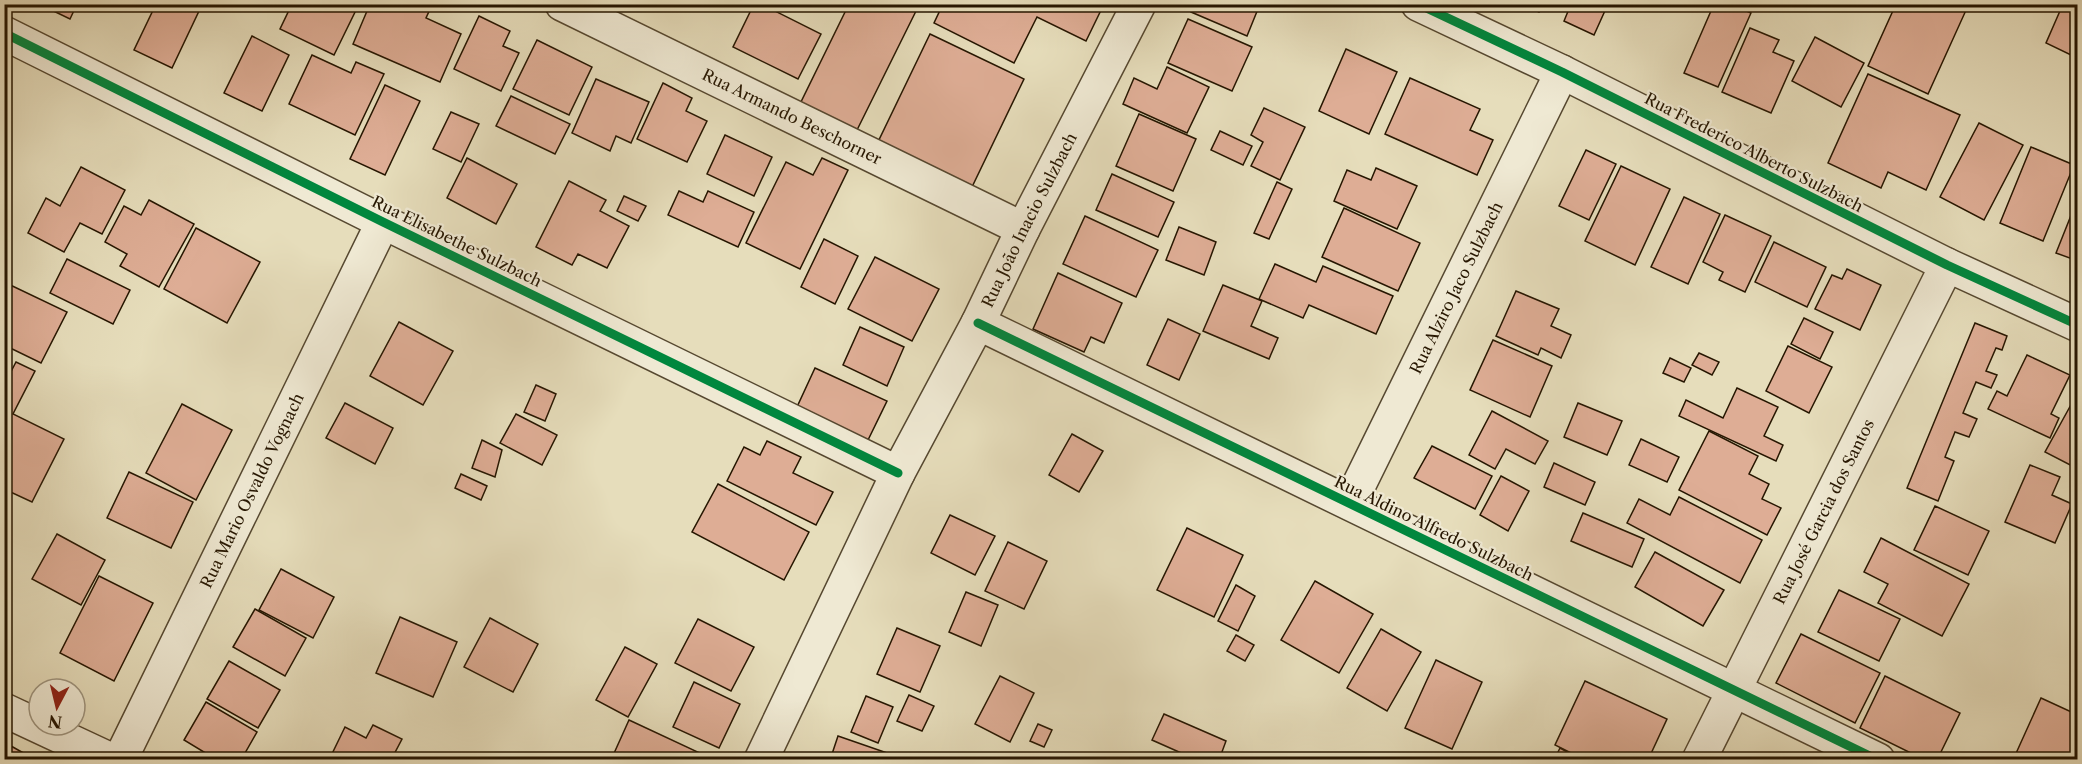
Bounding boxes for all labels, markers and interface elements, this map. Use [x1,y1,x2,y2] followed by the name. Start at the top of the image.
[699,64,885,169] street label: Rua Armando Beschorner
[1641,88,1867,216] street label: Rua Frederico Alberto Sulzbach
[977,129,1081,311] street label: Rua João Inacio Sulzbach
[369,191,545,291] street label: Rua Elisabethe Sulzbach
[1405,198,1507,377] street label: Rua Alziro Jaco Sulzbach
[196,390,308,591] street label: Rua Mario Osvaldo Vognach
[1769,416,1878,607] street label: Rua José Garcia dos Santos
[1331,471,1537,585] street label: Rua Aldino Alfredo Sulzbach
[27,677,87,737] north arrow
[47,711,63,733] text: N

